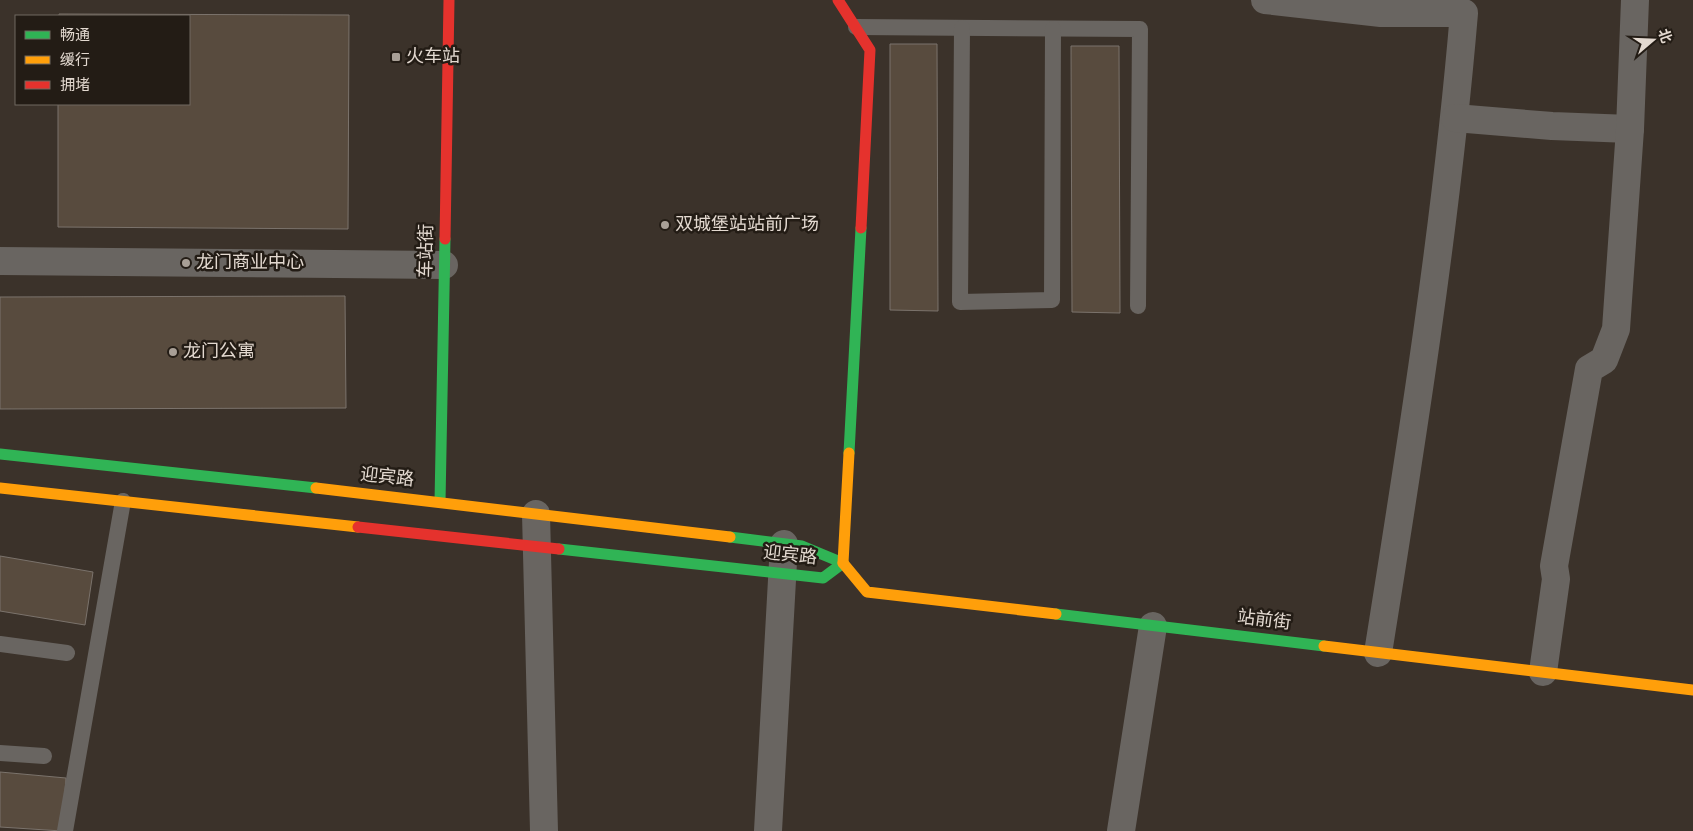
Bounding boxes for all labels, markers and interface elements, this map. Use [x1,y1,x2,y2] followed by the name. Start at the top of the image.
[15,15,190,105] legend
[1628,15,1678,65] north arrow
[60,27,90,46] text: 畅通
[1654,27,1674,46] text: 北
[406,46,460,69] place label: 火车站
[390,51,402,63] marker: 火车站
[60,52,90,71] text: 缓行
[60,77,90,96] text: 拥堵
[675,214,819,237] place label: 双城堡站站前广场
[659,219,671,231] marker: 双城堡站站前广场
[415,224,439,278] street label: 车站街
[196,252,304,275] place label: 龙门商业中心
[180,257,192,269] marker: 龙门商业中心
[183,341,255,364] place label: 龙门公寓
[167,346,179,358] marker: 龙门公寓
[359,464,415,492] street label: 迎宾路
[762,542,818,570] street label: 迎宾路
[1236,606,1292,636] street label: 站前街

